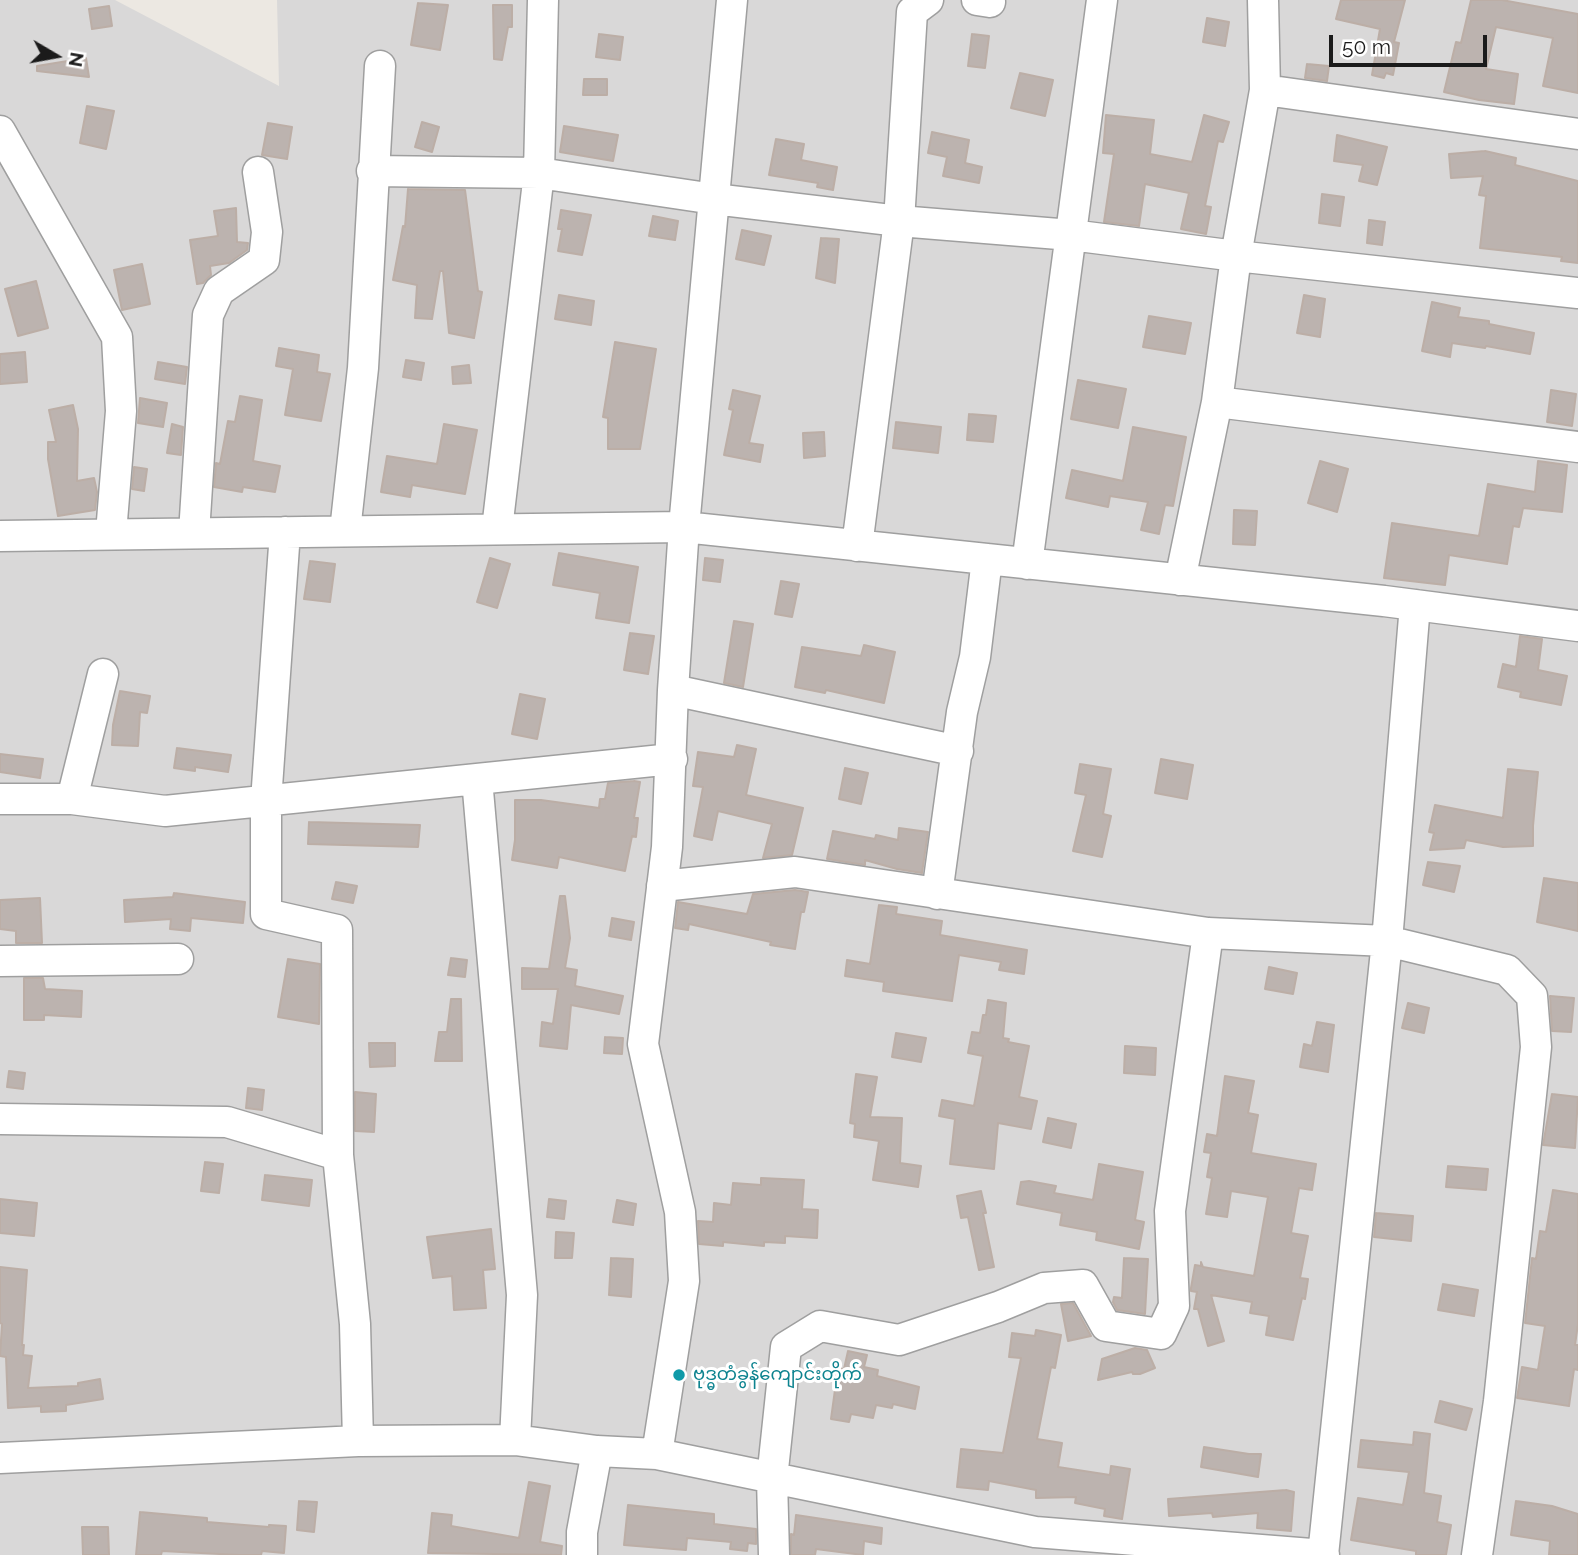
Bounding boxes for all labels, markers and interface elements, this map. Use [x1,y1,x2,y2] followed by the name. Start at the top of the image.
[21,21,91,91] north arrow
[1333,21,1490,65] scale bar
[1342,34,1391,59] text: 50 m
[65,51,89,69] text: N
[693,1364,862,1386] place label: ဗုဒ္ဓတံခွန်ကျောင်းတိုက်
[671,1367,687,1383] marker: ဗုဒ္ဓတံခွန်ကျောင်းတိုက်

